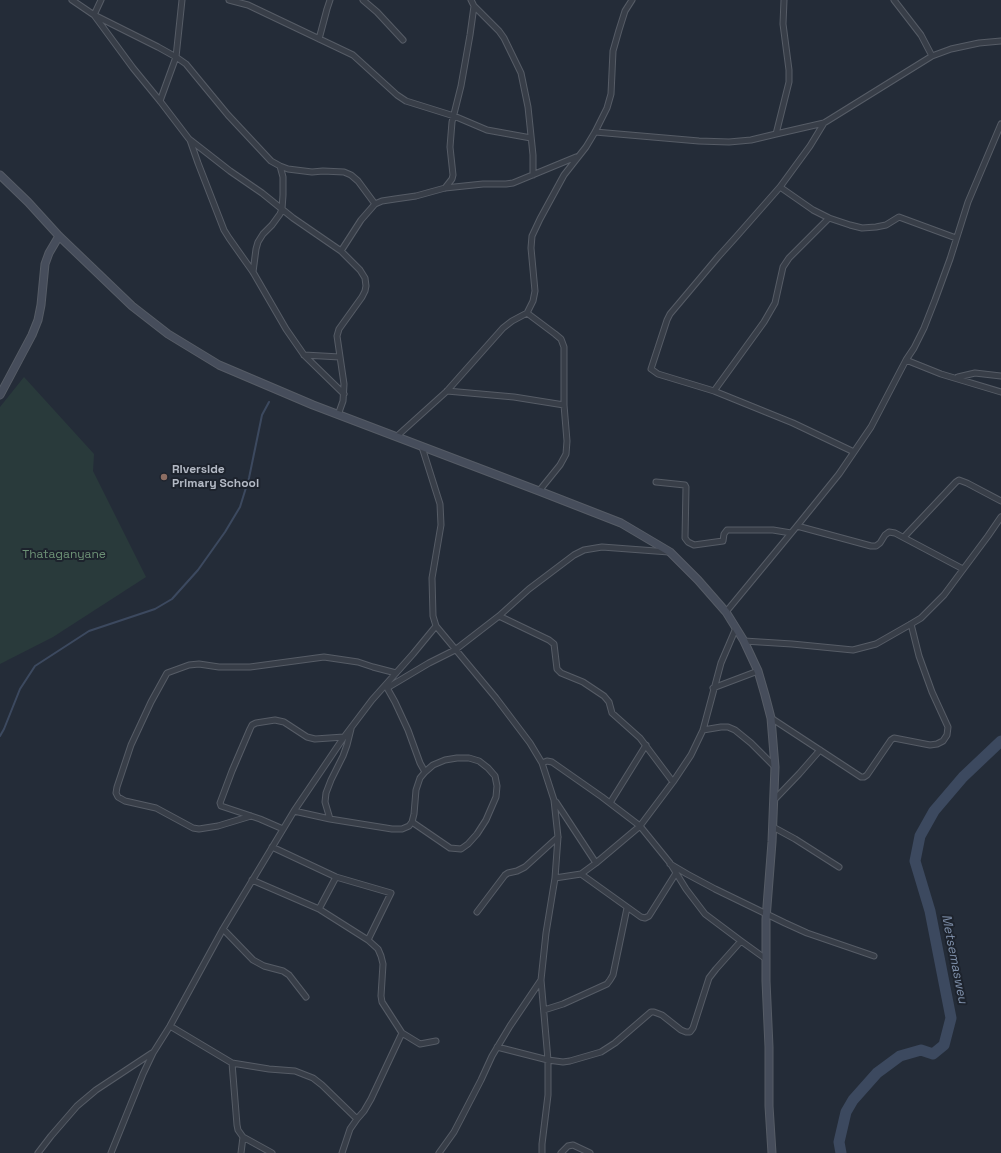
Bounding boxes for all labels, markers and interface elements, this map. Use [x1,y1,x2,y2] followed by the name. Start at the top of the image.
[172,463,259,491] place label: Riverside Primary School
[159,472,169,482] marker: Riverside Primary School
[22,548,106,562] park label: Thataganyane
[938,913,970,1005] water label: Metsemasweu

